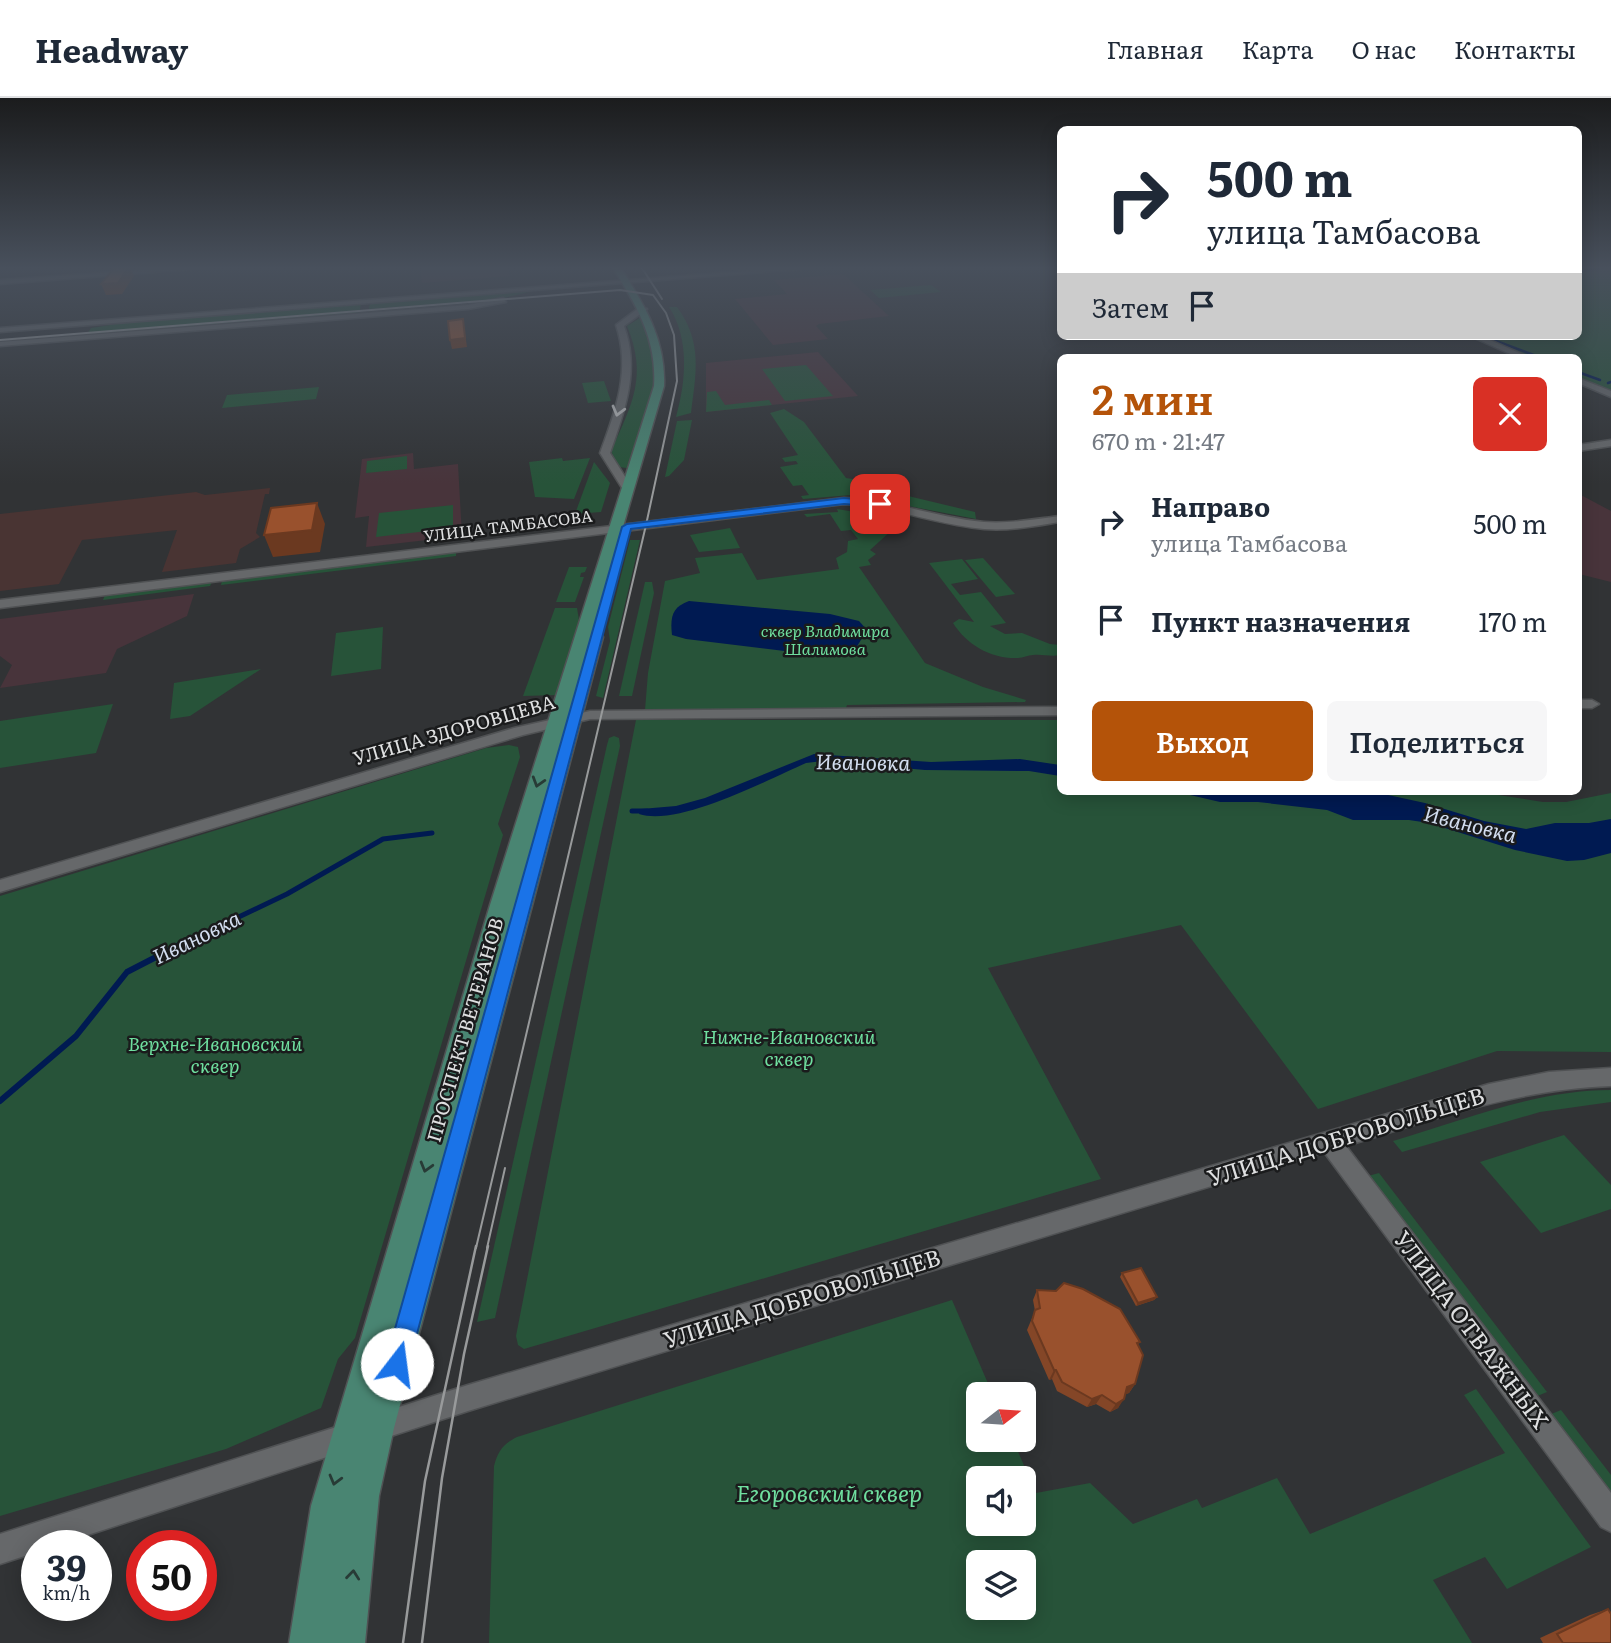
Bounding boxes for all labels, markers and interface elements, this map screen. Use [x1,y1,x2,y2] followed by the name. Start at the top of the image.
[35,24,188,73] text: Headway
[1106,31,1204,66] text: Главная
[1242,31,1314,66] text: Карта
[1352,31,1416,66] text: О нас
[1454,31,1576,66] text: Контакты
[1207,139,1353,212] text: 500 m
[1092,154,1183,245] icon: right
[1207,206,1480,254] text: улица Тамбасова
[1092,287,1169,326] text: Затем
[1183,287,1221,325] icon: arrive
[1092,366,1213,428] text: 2 мин
[1473,377,1547,451] button: close
[612,405,626,417] one-way arrow
[1092,423,1225,457] text: 670 m · 21:47
[850,474,910,534] pin
[861,485,899,523] icon: arrive
[1151,486,1270,525] text: Направо
[422,503,594,547] street label: УЛИЦА ТАМБАСОВА
[1092,503,1130,541] icon: right
[1473,503,1547,542] text: 500 m
[1151,525,1347,559] text: улица Тамбасова
[1092,601,1130,639] icon: arrive
[1151,601,1410,640] text: Пункт назначения
[1479,601,1547,640] text: 170 m
[761,618,890,660] park label: сквер Владимира Шалимова
[349,687,558,771] street label: УЛИЦА ЗДОРОВЦЕВА
[1092,701,1313,781] button: Выход
[1327,701,1547,781] button: Поделиться
[815,744,911,777] water label: Ивановка
[532,776,547,788] one-way arrow
[1421,796,1520,849] water label: Ивановка
[147,901,245,970] water label: Ивановка
[419,914,510,1145] street label: ПРОСПЕКТ ВЕТЕРАНОВ
[703,1022,876,1072] park label: Нижне-Ивановский сквер
[128,1029,303,1079] park label: Верхне-Ивановский сквер
[1203,1077,1488,1193] street label: УЛИЦА ДОБРОВОЛЬЦЕВ
[420,1161,435,1173] one-way arrow
[1387,1223,1558,1435] street label: УЛИЦА ОТВАЖНЫХ
[659,1239,944,1355] street label: УЛИЦА ДОБРОВОЛЬЦЕВ
[360,1327,434,1401] position arrow
[966,1382,1036,1452] north arrow
[966,1382,1036,1620] map controls
[966,1466,1036,1536] button: sound
[329,1474,344,1486] one-way arrow
[736,1475,922,1509] park label: Егоровский сквер
[126,1530,217,1621] speed limit sign: 50
[47,1540,86,1592] text: 39
[966,1550,1036,1620] button: layers
[346,1569,361,1581] one-way arrow
[43,1579,90,1606] text: km/h

